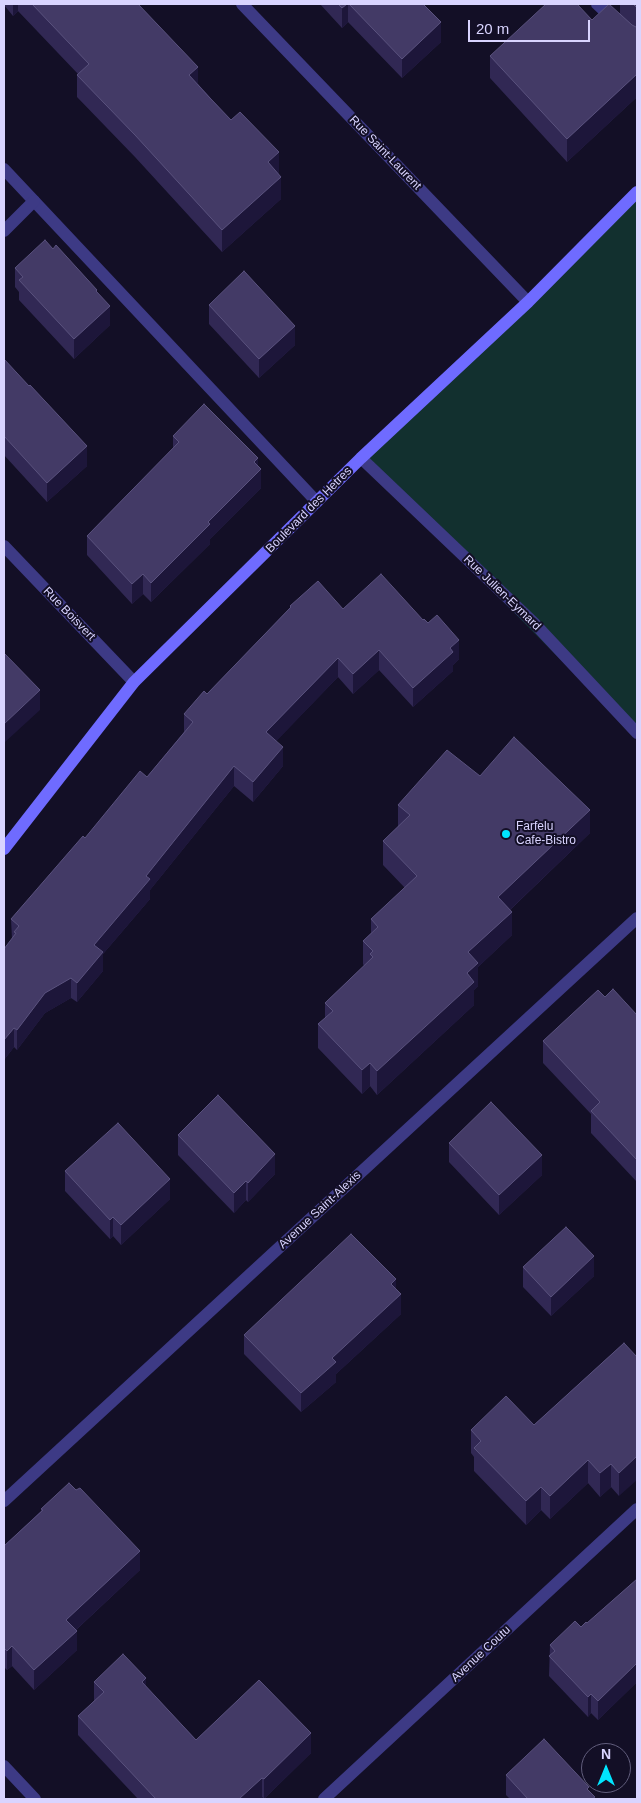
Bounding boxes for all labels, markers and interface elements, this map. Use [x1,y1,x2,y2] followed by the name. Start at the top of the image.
[471,10,594,42] scale bar
[476,20,509,37] text: 20 m
[346,113,424,193] street label: Rue Saint-Laurent
[263,464,355,556] street label: Boulevard des Hetres
[460,552,544,634] street label: Rue Julien-Eymard
[40,584,98,644] street label: Rue Boisvert
[516,820,576,848] place label: Farfelu Cafe-Bistro
[500,828,512,840] marker: Farfelu Cafe-Bistro
[276,1168,364,1252] street label: Avenue Saint-Alexis
[448,1623,514,1685] street label: Avenue Coutu
[581,1743,631,1793] north arrow
[601,1746,611,1762] text: N

